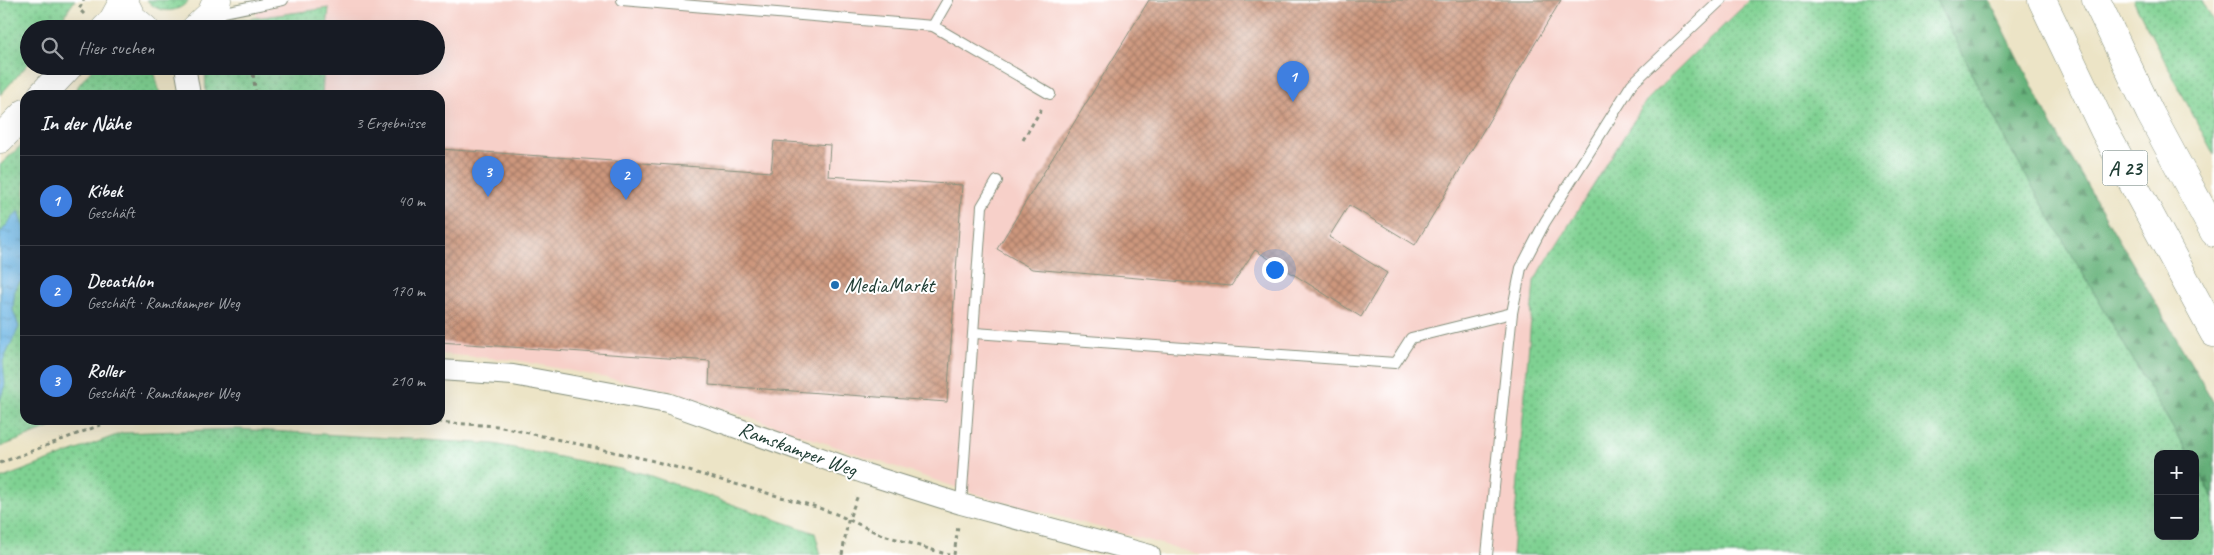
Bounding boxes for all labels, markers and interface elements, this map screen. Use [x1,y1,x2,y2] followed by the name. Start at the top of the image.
[20,20,445,75] search box
[38,34,66,62] icon: search
[78,36,154,60] text: Hier suchen
[1277,61,1309,102] pin: 1
[40,110,130,136] text: In der Nähe
[356,113,425,133] text: 3 Ergebnisse
[2102,150,2148,186] road number: A 23
[472,156,504,197] pin: 3
[610,159,642,200] pin: 2
[87,179,122,203] text: Kibek
[52,191,60,211] text: 1
[398,191,425,211] text: 40 m
[87,203,135,223] text: Geschäft
[1262,257,1288,283] your location
[87,269,153,293] text: Decathlon
[845,272,936,298] place label: MediaMarkt
[829,279,841,291] marker: MediaMarkt
[52,281,60,301] text: 2
[391,281,425,301] text: 170 m
[87,293,240,313] text: Geschäft · Ramskamper Weg
[87,359,124,383] text: Roller
[52,371,60,391] text: 3
[391,371,425,391] text: 210 m
[87,383,240,403] text: Geschäft · Ramskamper Weg
[735,416,862,483] street label: Ramskamper Weg
[2154,450,2199,540] map controls
[2154,450,2199,495] button: +
[2154,495,2199,540] button: −

